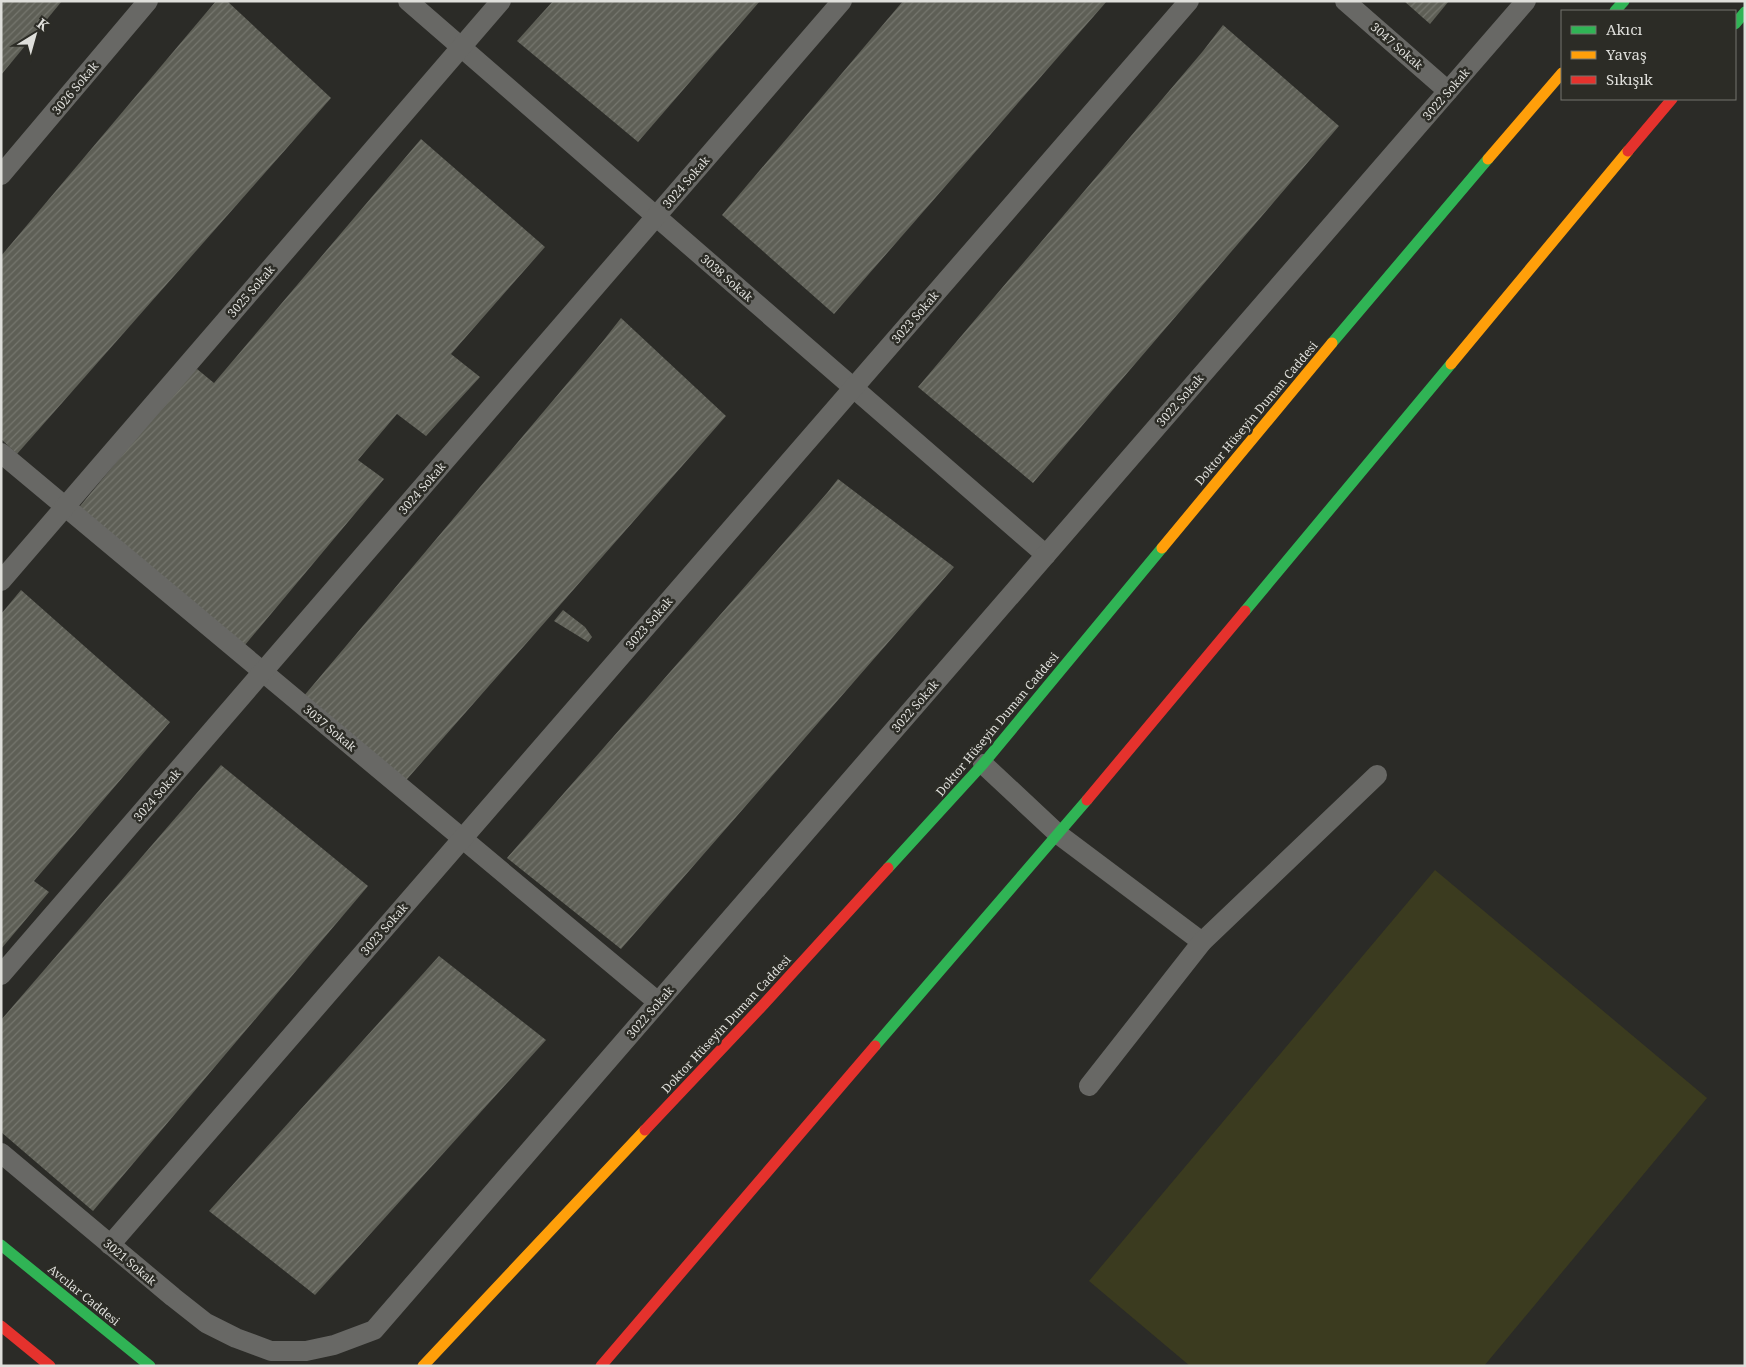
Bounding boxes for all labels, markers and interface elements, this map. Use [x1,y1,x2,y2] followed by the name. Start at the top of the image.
[10,10,60,60] north arrow
[1561,10,1736,100] legend
[33,14,54,35] text: K
[1367,19,1428,74] street label: 3047 Sokak
[1606,19,1643,39] text: Akıcı
[1605,44,1647,64] text: Yavaş
[48,57,103,118] street label: 3026 Sokak
[1419,63,1474,124] street label: 3022 Sokak
[1606,69,1653,89] text: Sıkışık
[659,151,714,212] street label: 3024 Sokak
[697,251,758,306] street label: 3038 Sokak
[224,260,279,321] street label: 3025 Sokak
[888,286,943,347] street label: 3023 Sokak
[1191,337,1321,489] street label: Doktor Hüseyin Duman Caddesi
[1153,369,1208,430] street label: 3022 Sokak
[395,457,450,518] street label: 3024 Sokak
[622,592,677,653] street label: 3023 Sokak
[932,648,1062,800] street label: Doktor Hüseyin Duman Caddesi
[888,675,943,736] street label: 3022 Sokak
[300,701,361,756] street label: 3037 Sokak
[130,764,185,825] street label: 3024 Sokak
[357,898,412,959] street label: 3023 Sokak
[657,951,795,1097] street label: Doktor Hüseyin Duman Caddesi
[623,981,678,1042] street label: 3022 Sokak
[100,1235,161,1290] street label: 3021 Sokak
[44,1261,124,1329] street label: Avcılar Caddesi

